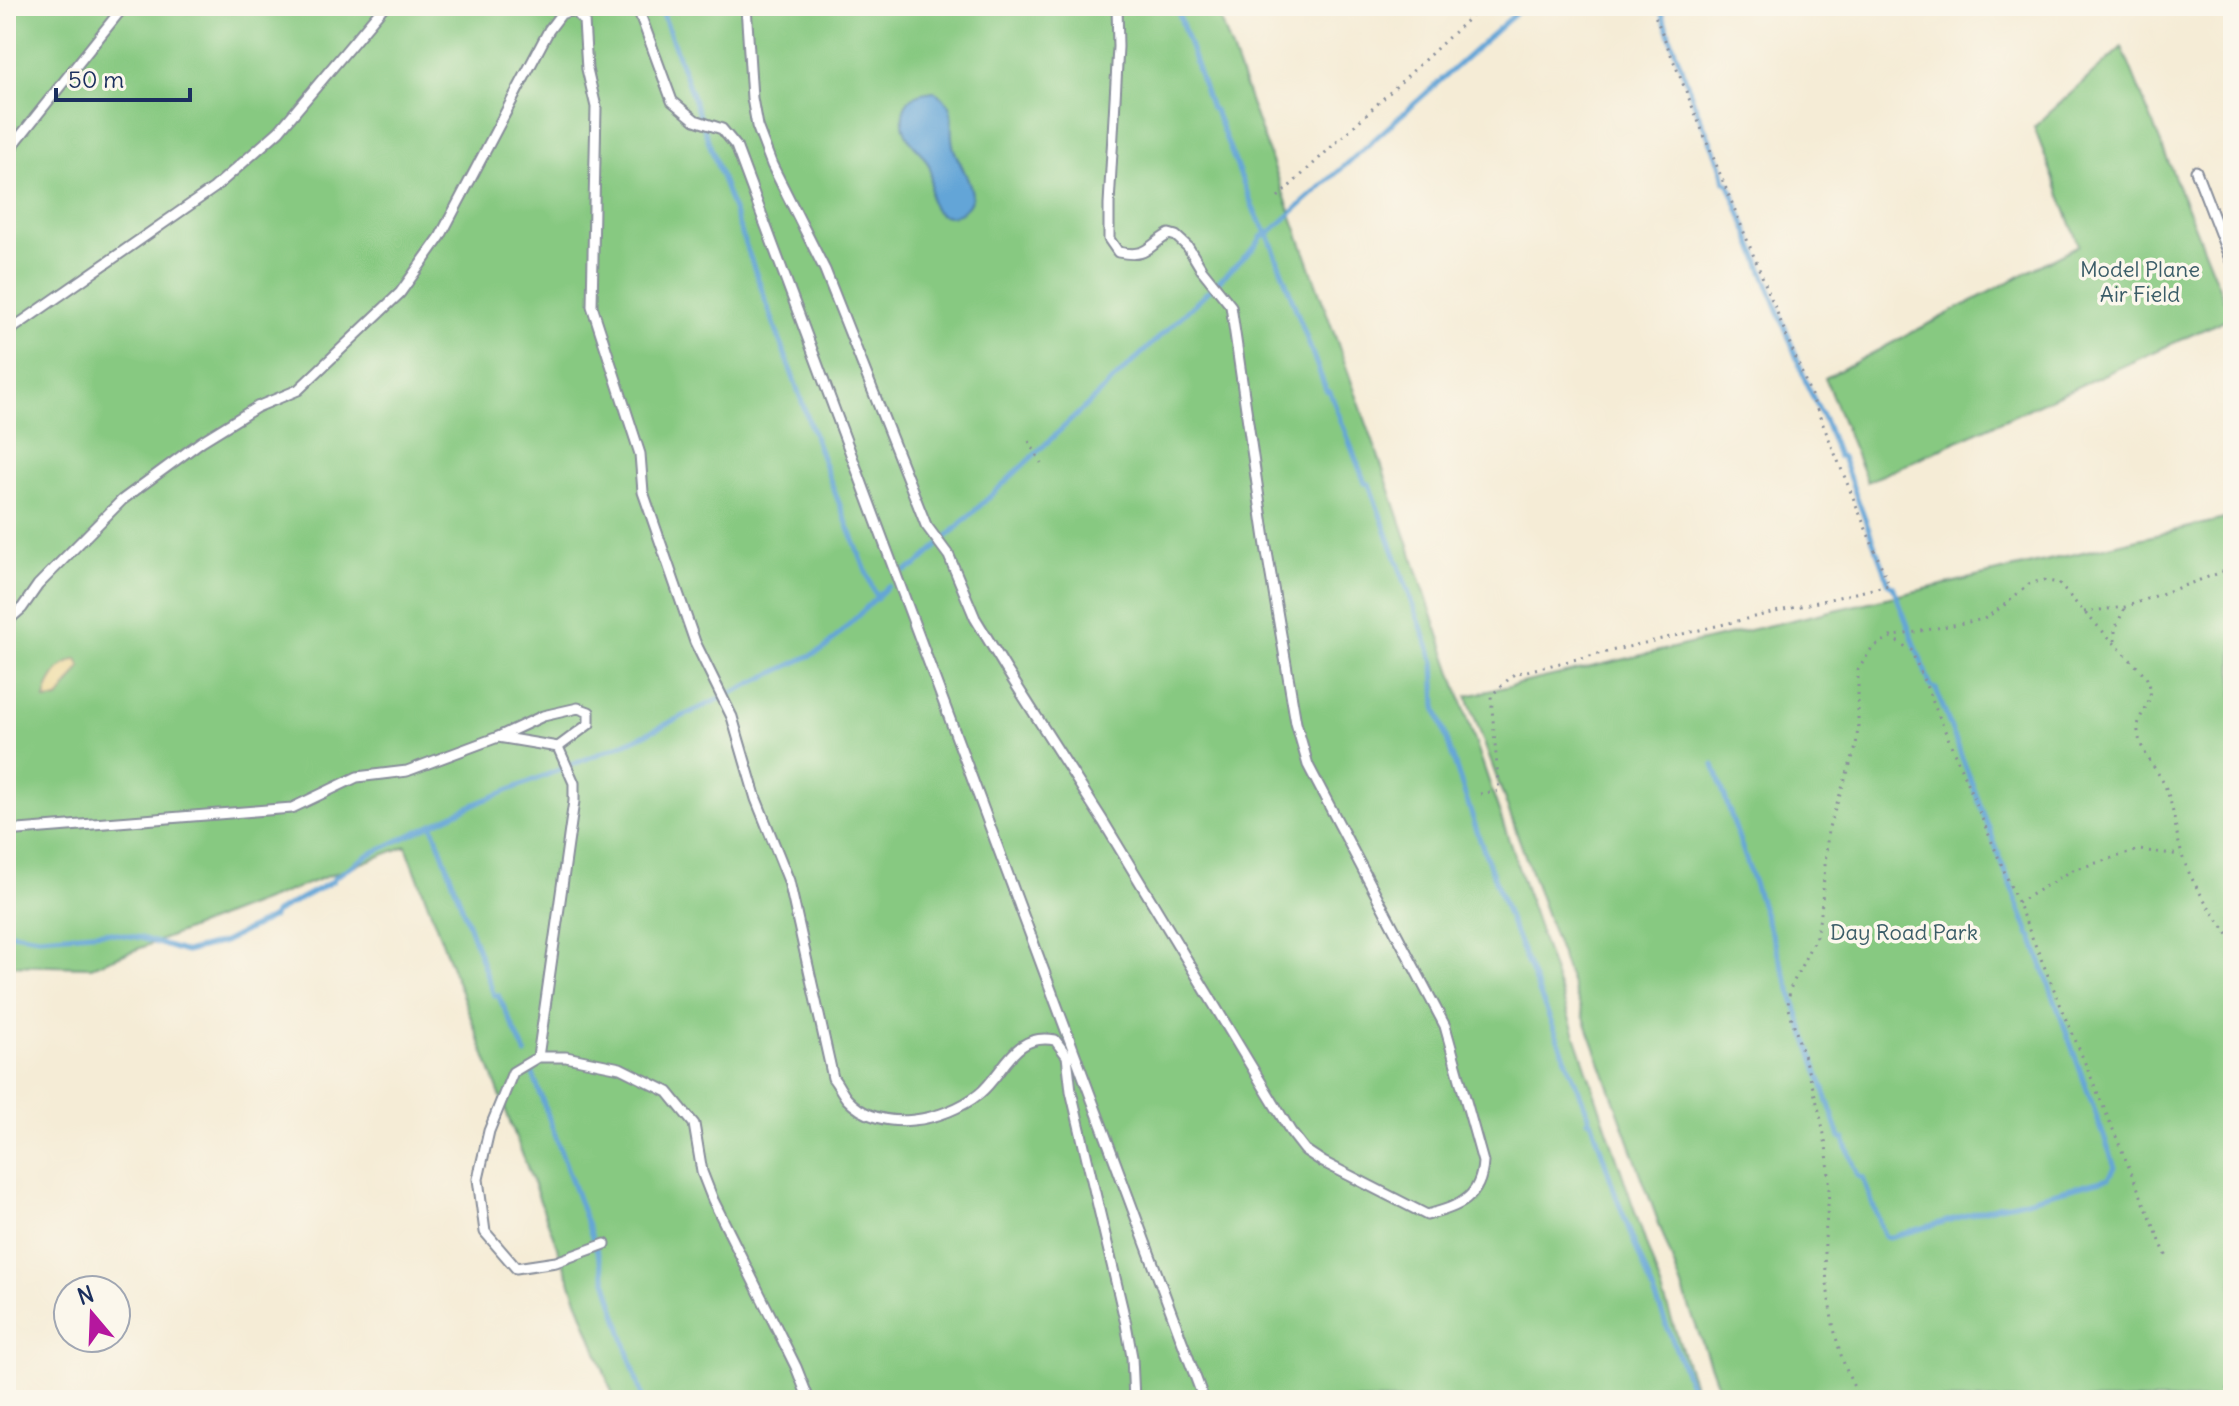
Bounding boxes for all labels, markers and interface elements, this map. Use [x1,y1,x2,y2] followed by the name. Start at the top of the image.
[56,52,190,102] scale bar
[68,64,124,94] text: 50 m
[2080,255,2200,308] park label: Model Plane Air Field
[1830,918,1978,946] park label: Day Road Park
[52,1274,132,1354] north arrow
[74,1279,97,1311] text: N

